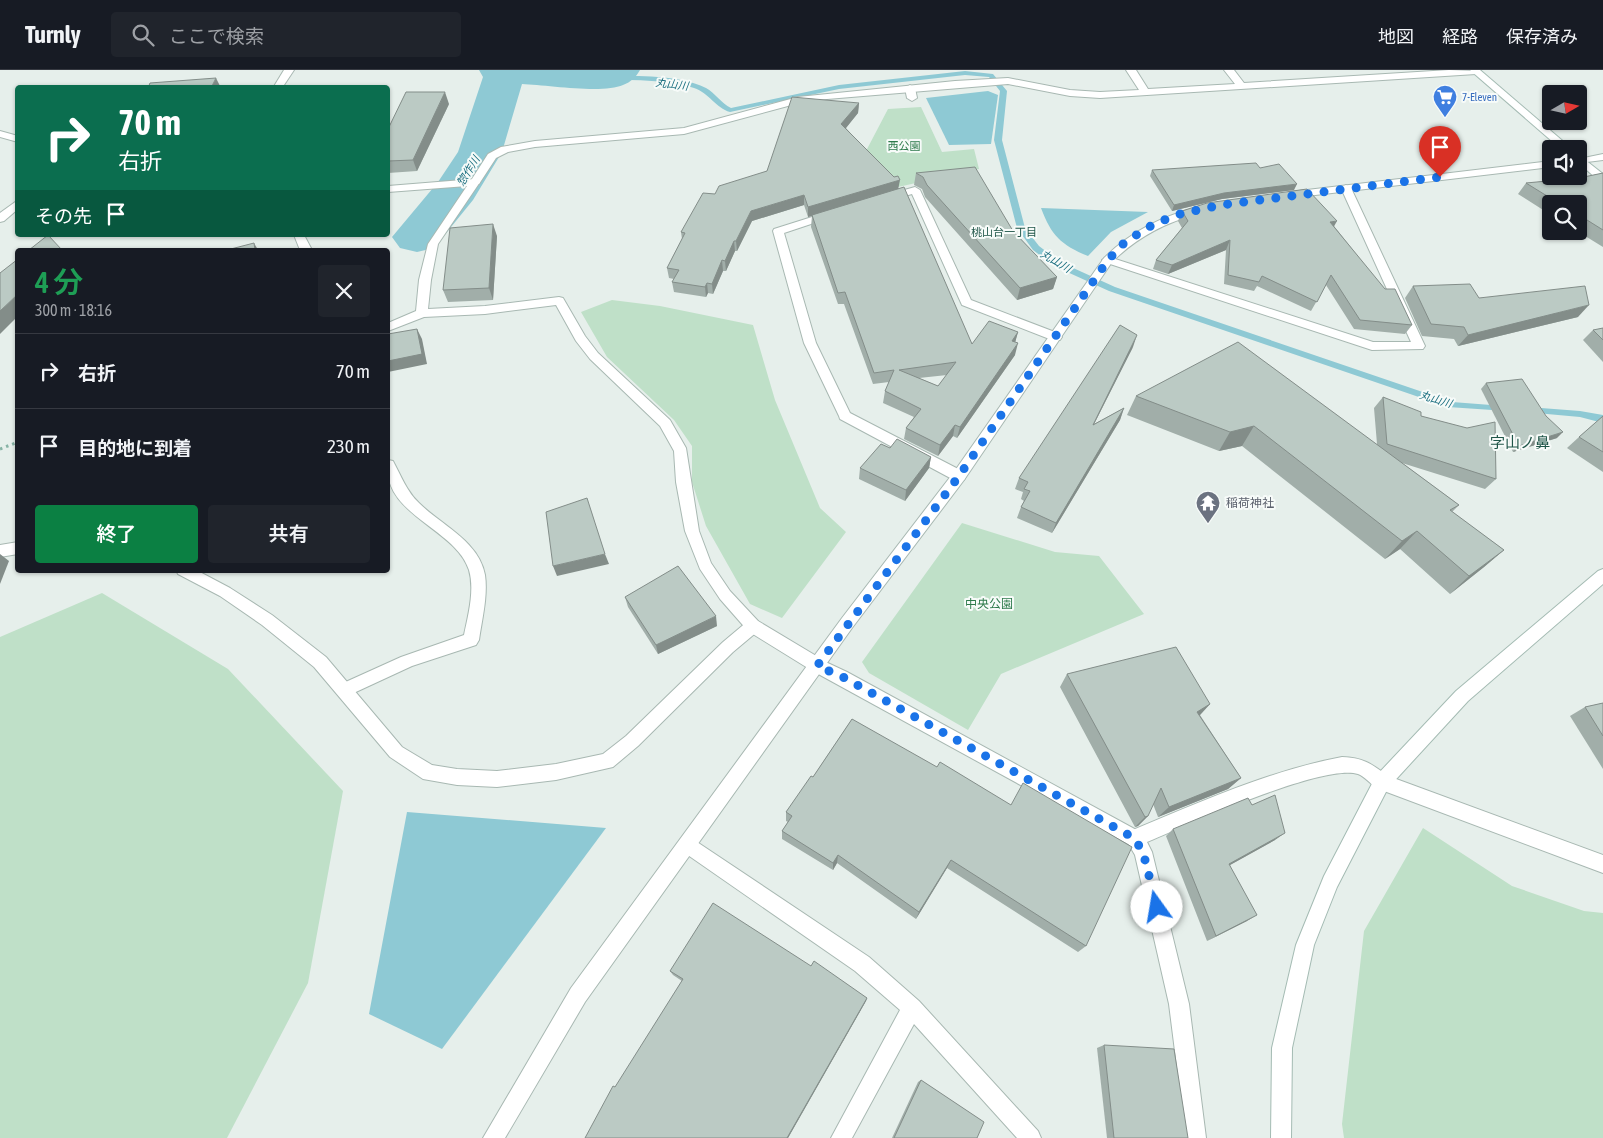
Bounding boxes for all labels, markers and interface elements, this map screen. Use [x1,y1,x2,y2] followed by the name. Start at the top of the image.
[111,12,461,57] search box
[25,21,81,48] text: Turnly
[129,21,157,49] icon: search
[169,25,264,47] text: ここで検索
[1378,26,1414,47] text: 地図
[1442,26,1478,47] text: 経路
[1506,26,1578,47] text: 保存済み
[655,76,690,92] water label: 丸山川
[1432,84,1458,118] supermarket icon: 7-Eleven
[1542,85,1588,130] north arrow
[1542,85,1587,240] map controls
[1462,91,1497,103] place label: 7-Eleven
[118,102,181,142] text: 70 m
[35,105,100,170] icon: right
[1419,126,1461,177] pin
[1426,133,1454,161] icon: arrive
[888,140,921,152] park label: 西公園
[1542,140,1587,185] button: sound
[118,148,162,174] text: 右折
[454,153,482,188] water label: 惣作川
[1542,195,1587,240] button: search
[102,200,130,228] icon: arrive
[35,205,92,227] text: その先
[971,226,1037,238] district label: 桃山台一丁目
[1039,247,1074,275] water label: 丸山川
[35,265,83,299] text: 4 分
[318,265,370,317] button: close
[35,301,112,319] text: 300 m · 18:16
[35,357,63,385] icon: right
[336,360,370,382] text: 70 m
[78,362,116,384] text: 右折
[1418,388,1454,410] water label: 丸山川
[35,432,63,460] icon: arrive
[1490,434,1550,451] district label: 字山ノ鼻
[327,435,370,457] text: 230 m
[78,437,192,459] text: 目的地に到着
[1195,490,1221,524] temple icon: 稲荷神社
[1226,496,1274,510] place label: 稲荷神社
[35,505,198,563] button: 終了
[208,505,370,563] button: 共有
[965,597,1013,611] park label: 中央公園
[1130,880,1182,932] position arrow

